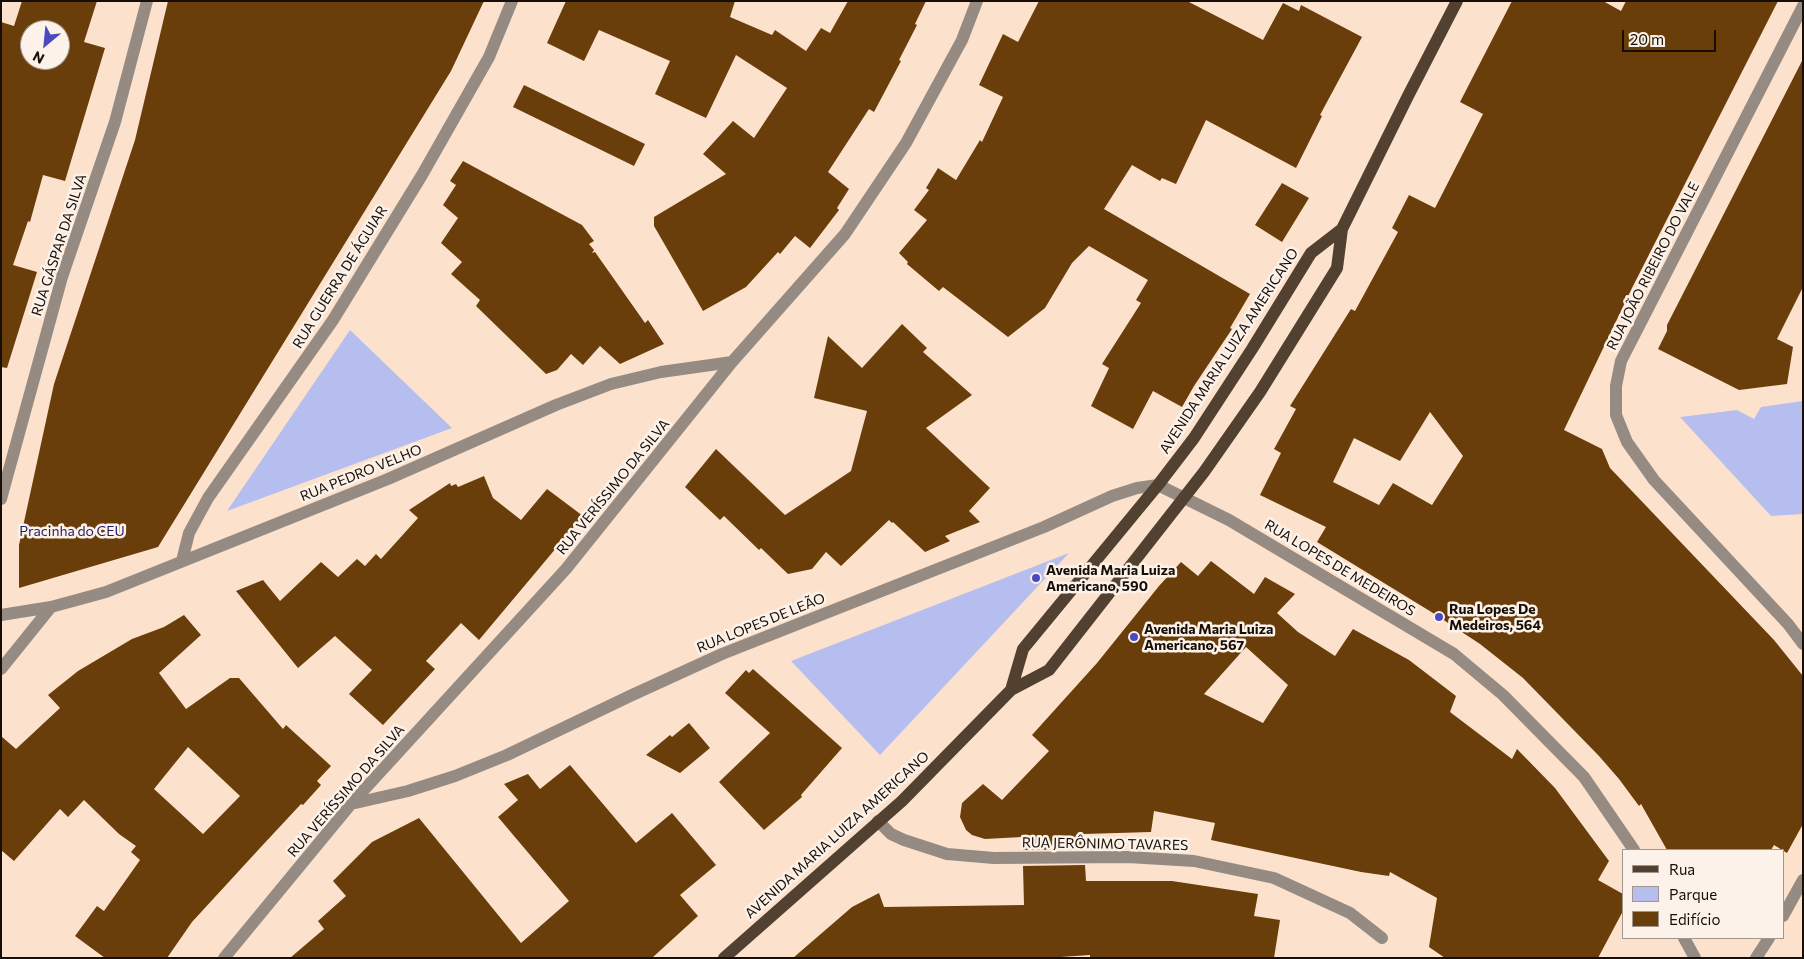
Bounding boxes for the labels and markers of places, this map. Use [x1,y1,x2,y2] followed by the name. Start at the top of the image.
[1046,562,1175,594] place label: Avenida Maria Luiza Americano, 590
[1030,572,1042,584] marker: Avenida Maria Luiza Americano, 590
[1449,601,1541,634] place label: Rua Lopes De Medeiros, 564
[1433,611,1445,623] marker: Rua Lopes De Medeiros, 564
[1144,621,1273,654] place label: Avenida Maria Luiza Americano, 567
[1128,631,1140,643] marker: Avenida Maria Luiza Americano, 567

